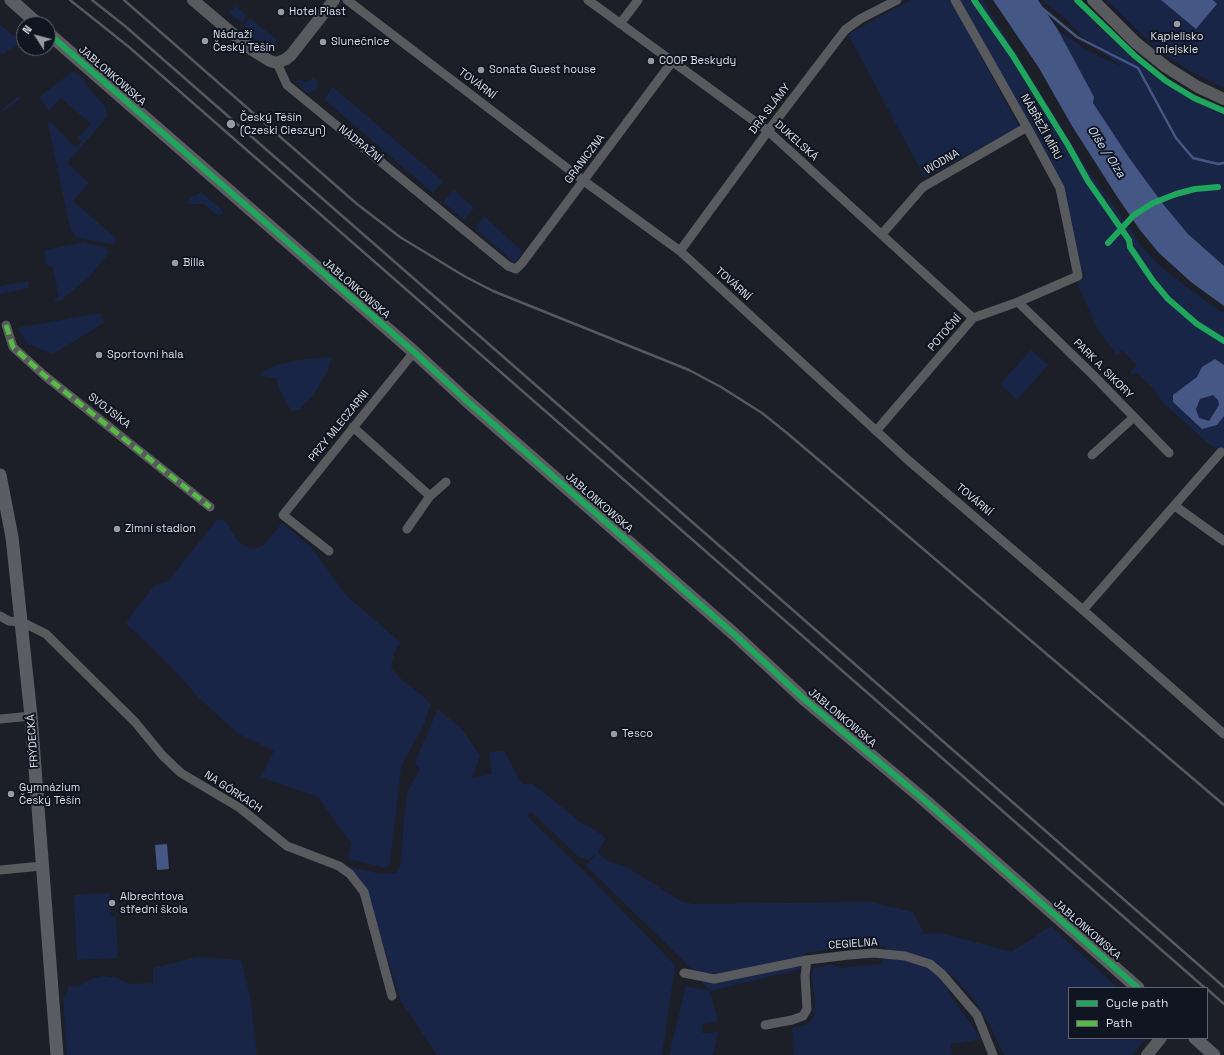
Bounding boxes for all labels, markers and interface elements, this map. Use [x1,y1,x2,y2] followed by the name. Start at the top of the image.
[289,5,346,19] place label: Hotel Piast
[276,7,286,17] marker: Hotel Piast
[16,16,56,56] north arrow
[1172,19,1182,29] marker: Kąpielisko miejskie
[19,22,35,37] text: N
[213,28,275,54] place label: Nádraží Český Těšín
[1151,30,1203,56] place label: Kąpielisko miejskie
[331,35,390,49] place label: Slunečnice
[200,36,210,46] marker: Nádraží Český Těšín
[318,37,328,47] marker: Slunečnice
[76,43,148,109] street label: JABŁONKOWSKA
[659,54,736,68] place label: COOP Beskydy
[646,56,656,66] marker: COOP Beskydy
[489,63,596,77] place label: Sonata Guest house
[476,65,486,75] marker: Sonata Guest house
[456,66,498,102] street label: TOVÁRNÍ
[747,81,793,137] street label: DRA SLÁMY
[1018,92,1064,162] street label: NÁBŘEŽÍ MÍRU
[240,111,326,137] place label: Český Těšín (Czeski Cieszyn)
[225,118,237,130] marker: Český Těšín (Czeski Cieszyn)
[772,118,820,164] street label: DUKELSKÁ
[336,123,384,165] street label: NÁDRAŽNÍ
[1084,123,1128,181] water label: Olše / Olza
[562,132,608,186] street label: GRANICZNA
[922,147,962,177] street label: WODNA
[183,256,205,270] place label: Billa
[320,256,392,322] street label: JABŁONKOWSKA
[170,258,180,268] marker: Billa
[712,265,754,303] street label: TOVÁRNÍ
[926,312,964,354] street label: POTOČNÍ
[1071,337,1135,401] street label: PARK A. SIKORY
[107,348,183,362] place label: Sportovní hala
[94,350,104,360] marker: Sportovní hala
[306,388,372,464] street label: PRZY MLECZARNI
[85,390,133,432] street label: SVOJSÍKA
[563,470,635,536] street label: JABŁONKOWSKA
[953,481,995,519] street label: TOVÁRNÍ
[125,522,196,536] place label: Zimní stadion
[112,524,122,534] marker: Zimní stadion
[805,686,879,750] street label: JABŁONKOWSKA
[25,714,41,768] street label: FRÝDECKÁ
[622,727,653,741] place label: Tesco
[609,729,619,739] marker: Tesco
[202,768,264,816] street label: NA GÓRKACH
[19,781,81,807] place label: Gymnázium Český Těšín
[6,789,16,799] marker: Gymnázium Český Těšín
[120,890,188,916] place label: Albrechtova střední škola
[1051,897,1123,963] street label: JABŁONKOWSKA
[107,898,117,908] marker: Albrechtova střední škola
[828,936,878,952] street label: CEGIELNA
[1068,987,1208,1039] legend
[1106,995,1168,1011] text: Cycle path
[1106,1015,1132,1031] text: Path

